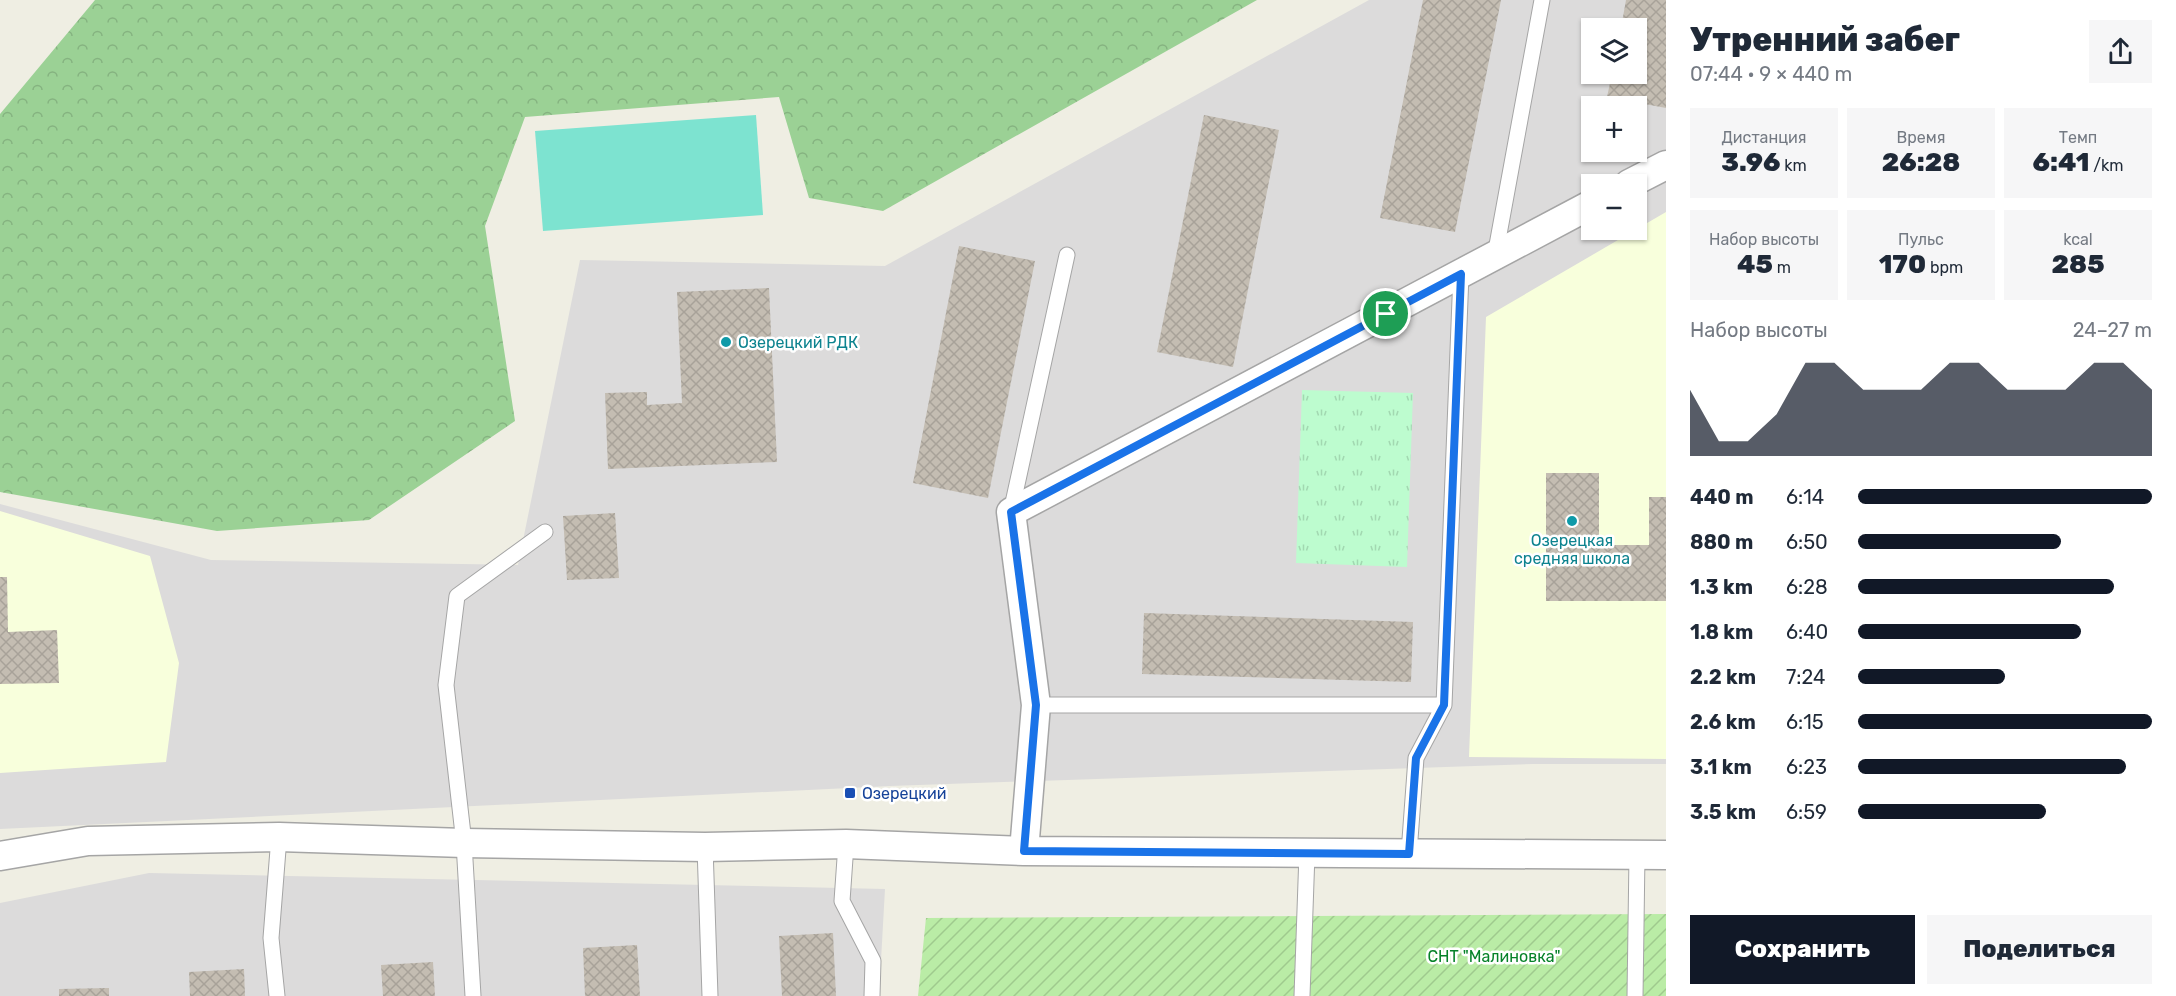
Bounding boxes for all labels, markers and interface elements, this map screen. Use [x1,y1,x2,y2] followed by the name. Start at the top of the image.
[1581,18,1647,240] map controls
[1581,18,1647,84] button: layers
[1690,20,1960,59] text: Утренний забег
[2089,20,2152,83] button: share
[1690,62,1852,86] text: 07:44 · 9 × 440 m
[1581,96,1647,162] button: +
[1721,128,1807,147] text: Дистанция
[1897,128,1945,147] text: Время
[2059,128,2097,147] text: Темп
[1721,147,1780,178] text: 3.96
[1882,147,1960,178] text: 26:28
[2033,147,2089,178] text: 6:41
[1780,156,1807,175] text: km
[2089,156,2124,175] text: /km
[1581,174,1647,240] button: −
[1709,230,1819,249] text: Набор высоты
[1898,230,1944,249] text: Пульс
[2063,230,2093,249] text: kcal
[1737,249,1773,280] text: 45
[1879,249,1926,280] text: 170
[2051,249,2105,280] text: 285
[1773,258,1791,277] text: m
[1926,258,1963,277] text: bpm
[1360,288,1411,339] pin
[1369,297,1402,330] icon: arrive
[1690,318,1828,342] text: Набор высоты
[2073,318,2152,342] text: 24–27 m
[738,333,858,352] place label: Озерецкий РДК
[719,335,733,349] marker: Озерецкий РДК
[1690,485,1754,509] text: 440 m
[1786,485,1824,509] text: 6:14
[1565,514,1579,528] marker: Озерецкая средняя школа
[1690,530,1753,554] text: 880 m
[1786,530,1828,554] text: 6:50
[1514,531,1630,568] place label: Озерецкая средняя школа
[1690,575,1753,599] text: 1.3 km
[1786,575,1828,599] text: 6:28
[1690,620,1753,644] text: 1.8 km
[1786,620,1828,644] text: 6:40
[1690,665,1756,689] text: 2.2 km
[1786,665,1825,689] text: 7:24
[1690,710,1756,734] text: 2.6 km
[1786,710,1824,734] text: 6:15
[1690,755,1752,779] text: 3.1 km
[1786,755,1827,779] text: 6:23
[862,784,946,803] place label: Озерецкий
[843,786,857,800] marker: Озерецкий
[1690,800,1756,824] text: 3.5 km
[1786,800,1827,824] text: 6:59
[1690,915,1915,984] button: Сохранить
[1927,915,2152,984] button: Поделиться
[1427,947,1561,966] park label: СНТ "Малиновка"

